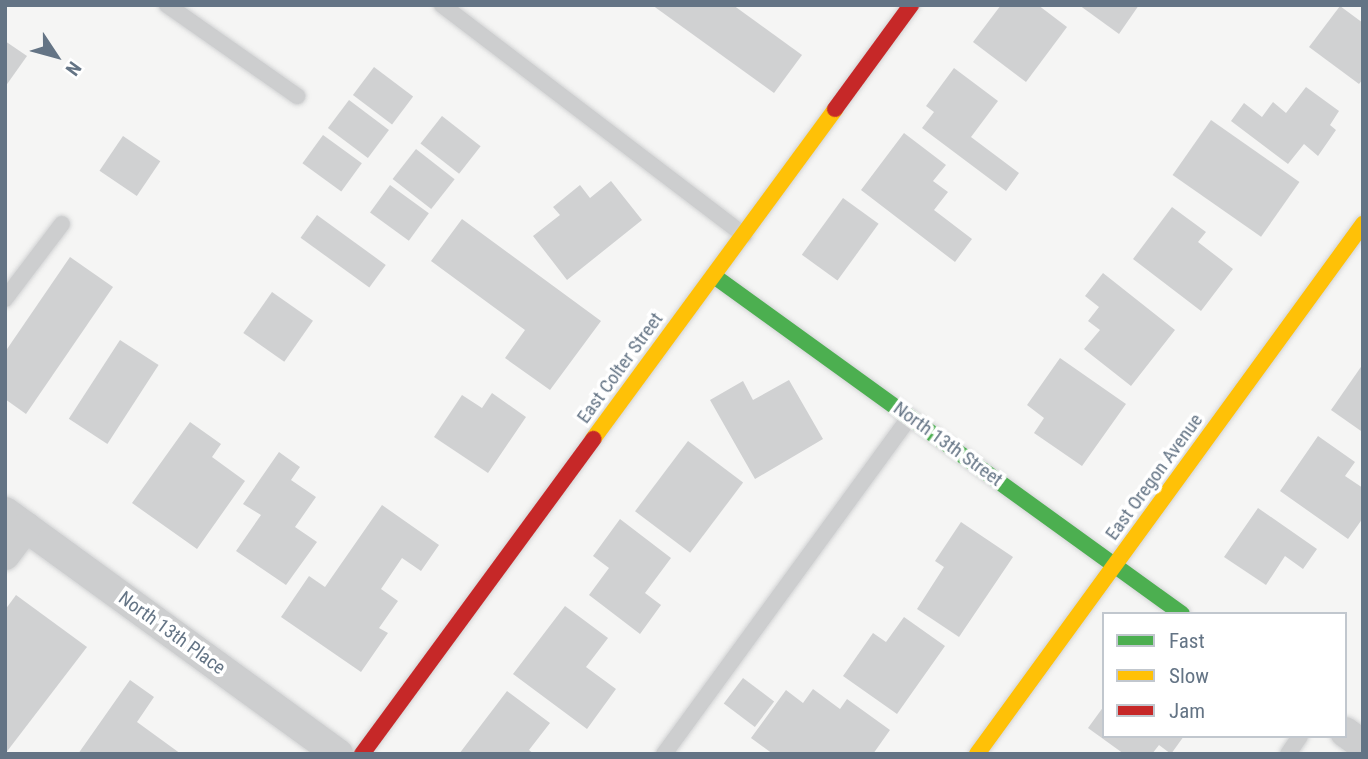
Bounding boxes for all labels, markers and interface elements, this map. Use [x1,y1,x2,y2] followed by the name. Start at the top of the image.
[21,21,91,91] north arrow
[61,57,86,80] text: N
[572,308,668,428] street label: East Colter Street
[889,397,1007,491] street label: North 13th Street
[1101,410,1207,544] street label: East Oregon Avenue
[114,587,230,679] street label: North 13th Place
[1102,612,1347,738] legend
[1169,629,1205,653] text: Fast
[1169,664,1209,688] text: Slow
[1169,699,1205,723] text: Jam

